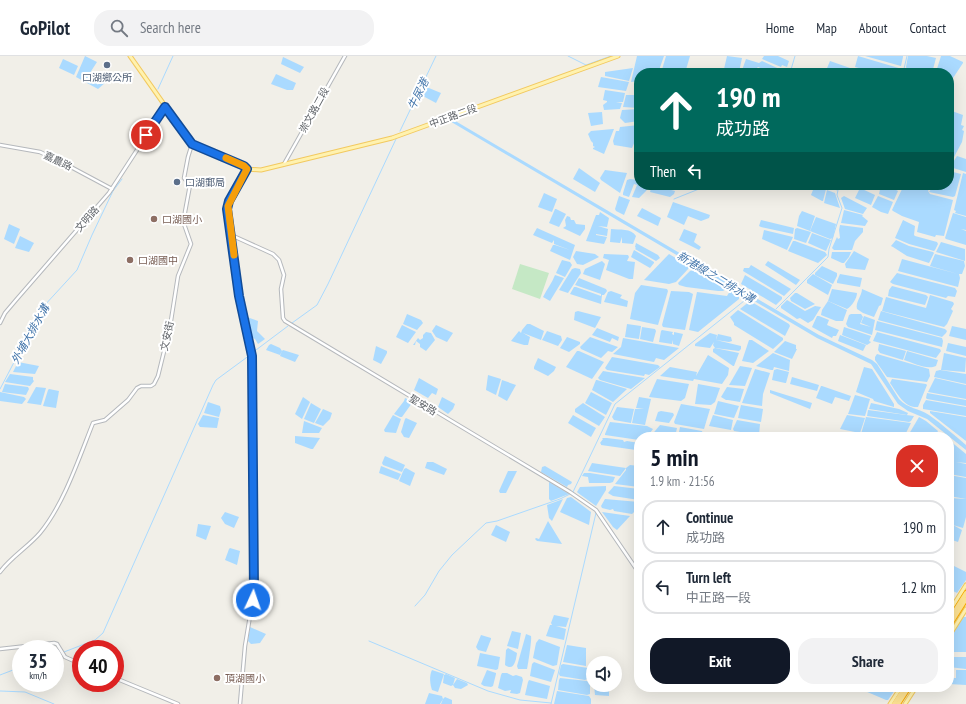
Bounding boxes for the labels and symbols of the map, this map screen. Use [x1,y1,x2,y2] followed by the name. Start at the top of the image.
[102,60,112,70] marker: 口湖鄉公所
[82,71,132,84] place label: 口湖鄉公所
[404,74,432,112] water label: 牛尿港
[296,85,332,135] street label: 崇文路二段
[427,101,479,131] street label: 中正路二段
[129,118,163,152] pin
[42,149,74,173] street label: 嘉農路
[185,176,225,189] place label: 口湖郵局
[172,177,182,187] marker: 口湖郵局
[72,203,102,235] street label: 文明路
[162,213,202,226] place label: 口湖國小
[149,214,159,224] marker: 口湖國小
[675,248,759,307] water label: 新港線之二排水溝
[138,254,178,267] place label: 口湖國中
[125,255,135,265] marker: 口湖國中
[8,300,53,366] water label: 外埔大排水溝
[158,320,176,352] street label: 文安街
[407,392,439,418] street label: 聖安路
[232,579,274,621] position arrow
[72,640,124,692] speed limit sign: 40
[225,672,265,685] place label: 頂湖國小
[212,673,222,683] marker: 頂湖國小

